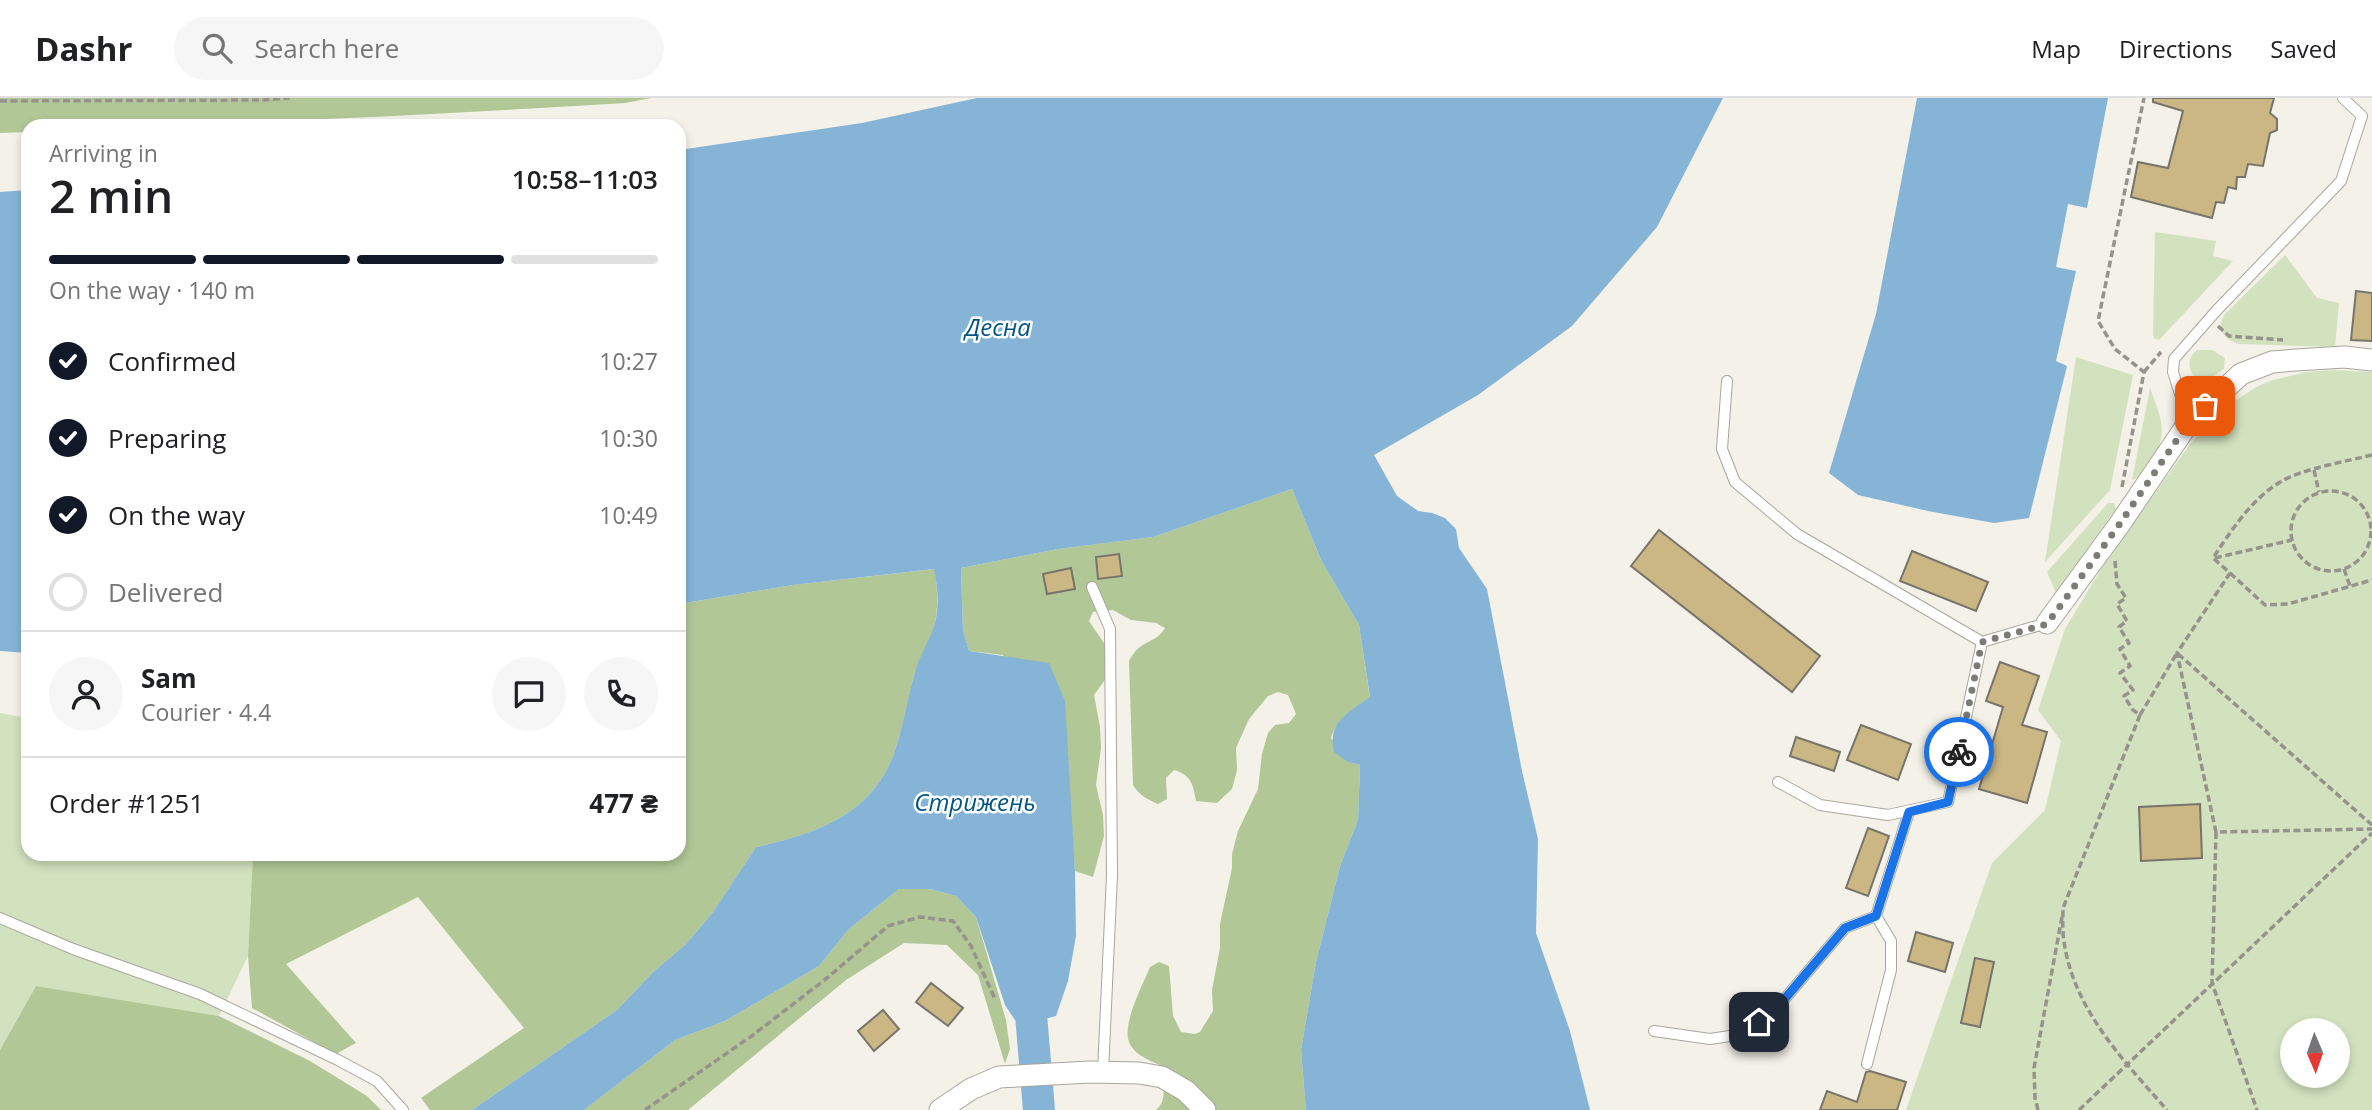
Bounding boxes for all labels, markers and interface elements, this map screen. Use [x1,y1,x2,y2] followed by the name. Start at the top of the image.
[174,17,664,80] search box
[35,26,132,71] text: Dashr
[198,29,236,67] icon: search
[254,30,399,66] text: Search here
[2031,32,2081,65] text: Map
[2119,32,2232,65] text: Directions
[2270,32,2337,65] text: Saved
[49,137,158,169] text: Arriving in
[512,161,658,197] text: 10:58–11:03
[49,164,173,226] text: 2 min
[49,274,255,306] text: On the way · 140 m
[963,310,1031,343] water label: Десна
[49,342,87,380] icon: check
[108,343,236,379] text: Confirmed
[599,345,658,377] text: 10:27
[2175,376,2235,436] pin
[2186,387,2224,425] icon: bag
[49,419,87,457] icon: check
[108,420,226,456] text: Preparing
[599,422,658,454] text: 10:30
[49,496,87,534] icon: check
[108,497,245,533] text: On the way
[599,499,658,531] text: 10:49
[108,574,223,610] text: Delivered
[49,657,123,731] button: person
[492,657,566,731] button: chat
[584,657,658,731] button: phone
[141,660,197,696] text: Sam
[141,696,271,728] text: Courier · 4.4
[1924,717,1994,787] courier
[1940,733,1978,771] icon: bike
[49,785,204,821] text: Order #1251
[589,785,658,821] text: 477 ₴
[914,785,1036,818] water label: Стрижень
[1729,992,1789,1052] pin
[1740,1003,1778,1041] icon: home
[2280,1018,2350,1088] north arrow
[2280,1018,2350,1088] map controls

